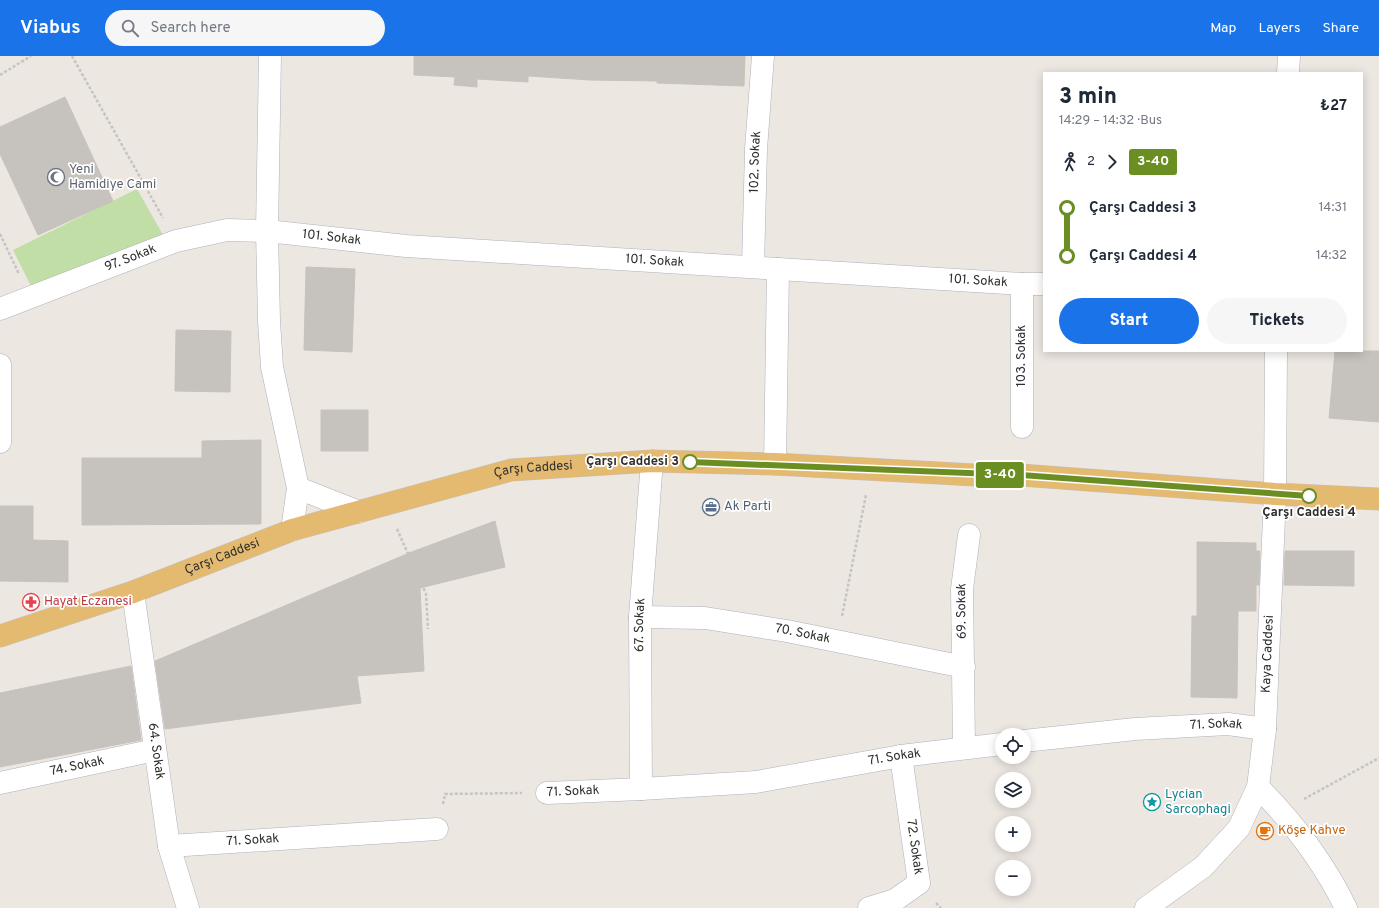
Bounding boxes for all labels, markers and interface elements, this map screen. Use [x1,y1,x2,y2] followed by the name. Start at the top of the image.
[105,10,385,46] search box
[20,16,81,40] text: Viabus
[119,17,141,39] icon: search
[151,19,231,38] text: Search here
[1210,20,1236,37] text: Map
[1258,20,1300,37] text: Layers
[1322,20,1359,37] text: Share
[1059,84,1117,111] text: 3 min
[1320,97,1347,116] text: ₺27
[1059,113,1162,129] text: 14:29 – 14:32 · Bus
[747,130,765,193] street label: 102. Sokak
[1059,151,1081,173] icon: walk
[1101,151,1123,173] icon: forward
[1137,153,1169,170] text: 3-40
[1087,154,1095,170] text: 2
[69,162,156,193] place label: Yeni Hamidiye Cami
[46,167,66,187] mosque icon: Yeni Hamidiye Cami
[1089,199,1196,218] text: Çarşı Caddesi 3
[1319,200,1347,216] text: 14:31
[301,227,362,249] street label: 101. Sokak
[103,241,159,276] street label: 97. Sokak
[1089,247,1197,266] text: Çarşı Caddesi 4
[1316,248,1347,264] text: 14:32
[625,252,685,271] street label: 101. Sokak
[948,271,1008,291] street label: 101. Sokak
[1059,298,1199,344] button: Start
[1207,298,1347,344] button: Tickets
[1014,325,1030,387] street label: 103. Sokak
[586,454,679,470] place label: Çarşı Caddesi 3
[682,454,698,470] marker: Çarşı Caddesi 3
[492,458,573,482] street label: Çarşı Caddesi
[972,462,1028,488] line badge: 3-40
[984,466,1016,483] text: 3-40
[1301,488,1317,504] marker: Çarşı Caddesi 4
[701,497,721,517] office icon: Ak Parti
[724,499,771,515] place label: Ak Parti
[1262,505,1356,521] place label: Çarşı Caddesi 4
[183,535,262,579] street label: Çarşı Caddesi
[954,582,971,639] street label: 69. Sokak
[21,592,41,612] pharmacy icon: Hayat Eczanesi
[44,594,132,610] place label: Hayat Eczanesi
[632,597,649,652] street label: 67. Sokak
[1259,615,1278,693] street label: Kaya Caddesi
[774,621,832,648] street label: 70. Sokak
[1189,716,1244,734] street label: 71. Sokak
[144,722,168,781] street label: 64. Sokak
[995,728,1031,896] map controls
[995,728,1031,764] button: locate
[867,746,922,770] street label: 71. Sokak
[49,753,106,780] street label: 74. Sokak
[995,772,1031,808] button: layers
[546,783,600,801] street label: 71. Sokak
[1165,787,1231,818] place label: Lycian Sarcophagi
[1142,792,1162,812] place icon: Lycian Sarcophagi
[995,816,1031,852] button: +
[902,818,926,876] street label: 72. Sokak
[1255,821,1275,841] cafe icon: Köşe Kahve
[1278,823,1346,839] place label: Köşe Kahve
[226,831,280,850] street label: 71. Sokak
[995,860,1031,896] button: −

